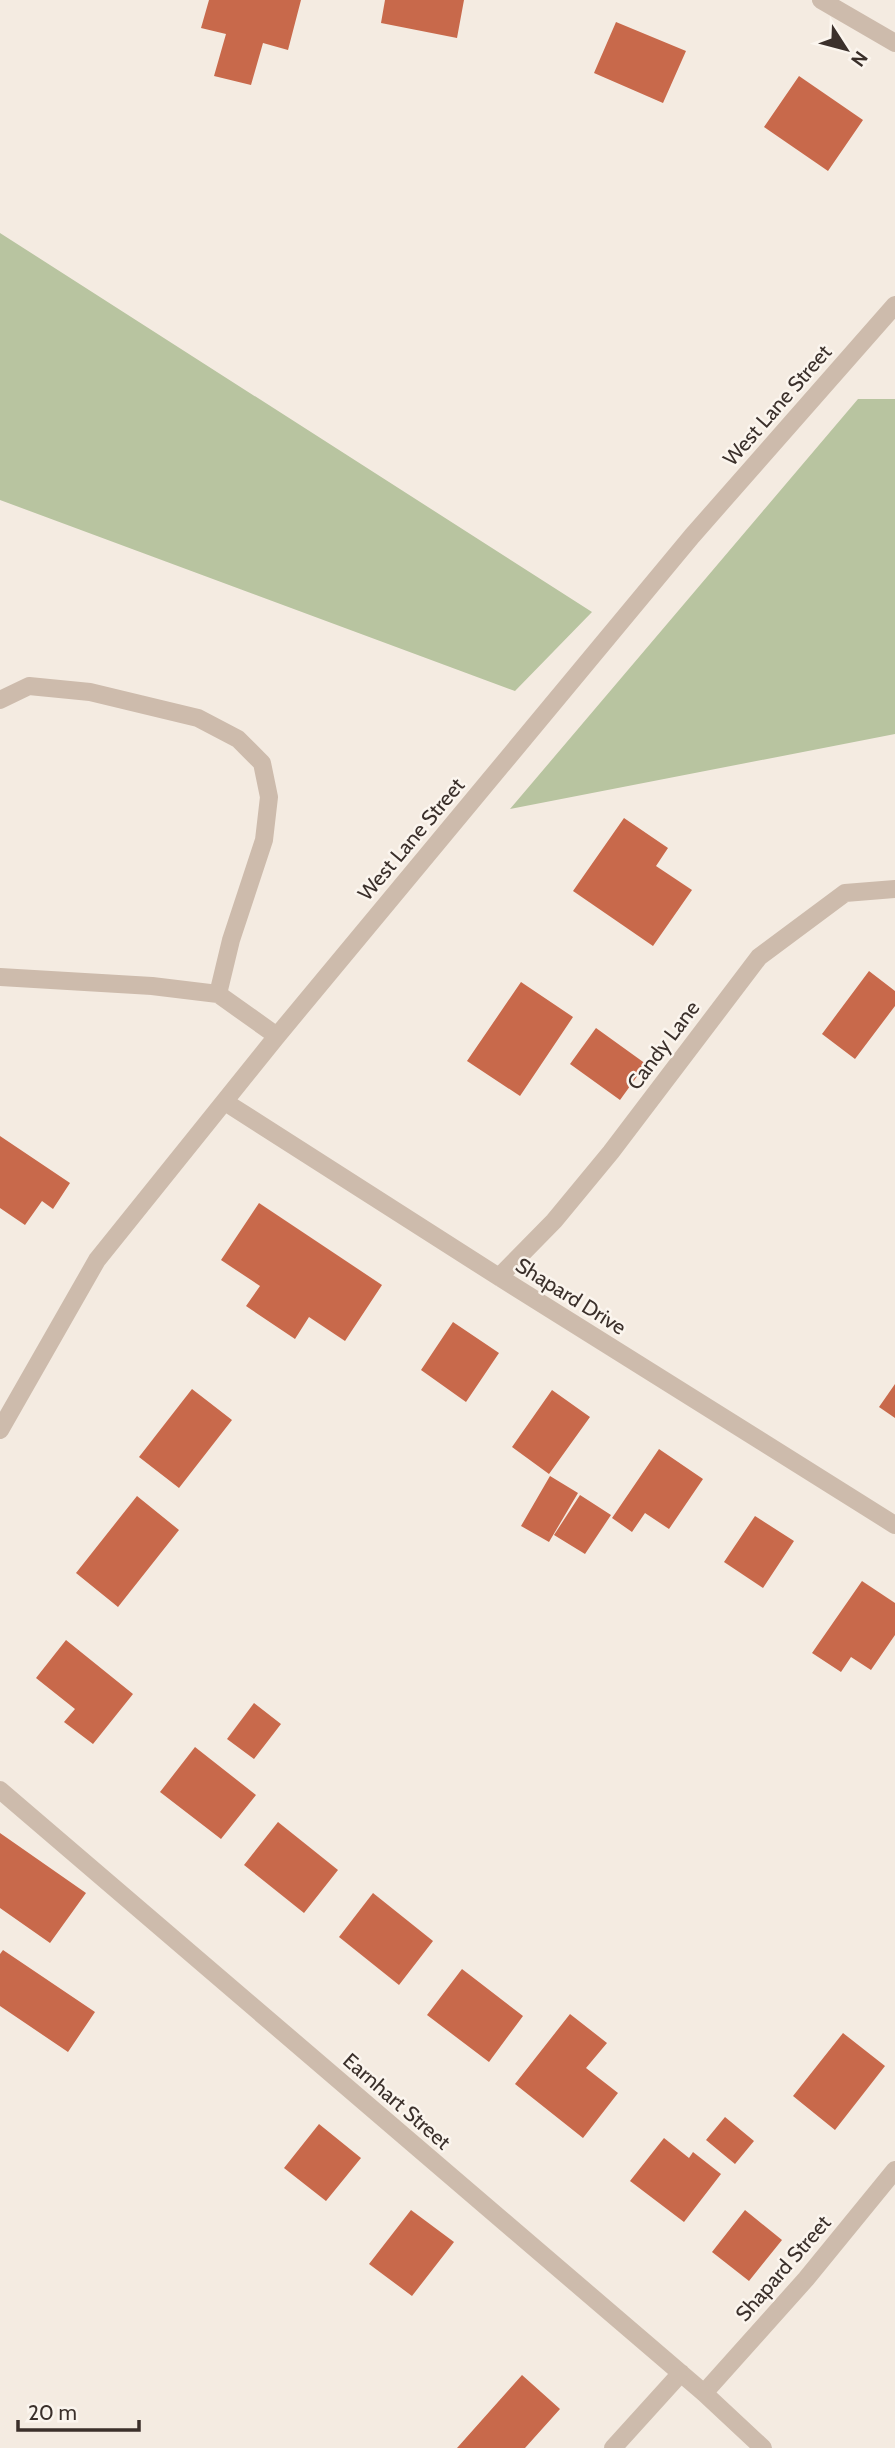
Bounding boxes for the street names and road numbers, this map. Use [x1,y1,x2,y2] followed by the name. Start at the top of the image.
[718,339,836,471] street label: West Lane Street
[353,773,469,905] street label: West Lane Street
[621,995,705,1094] street label: Candy Lane
[511,1252,631,1340] street label: Shapard Drive
[338,2048,456,2154] street label: Earnhart Street
[730,2210,836,2326] street label: Shapard Street

